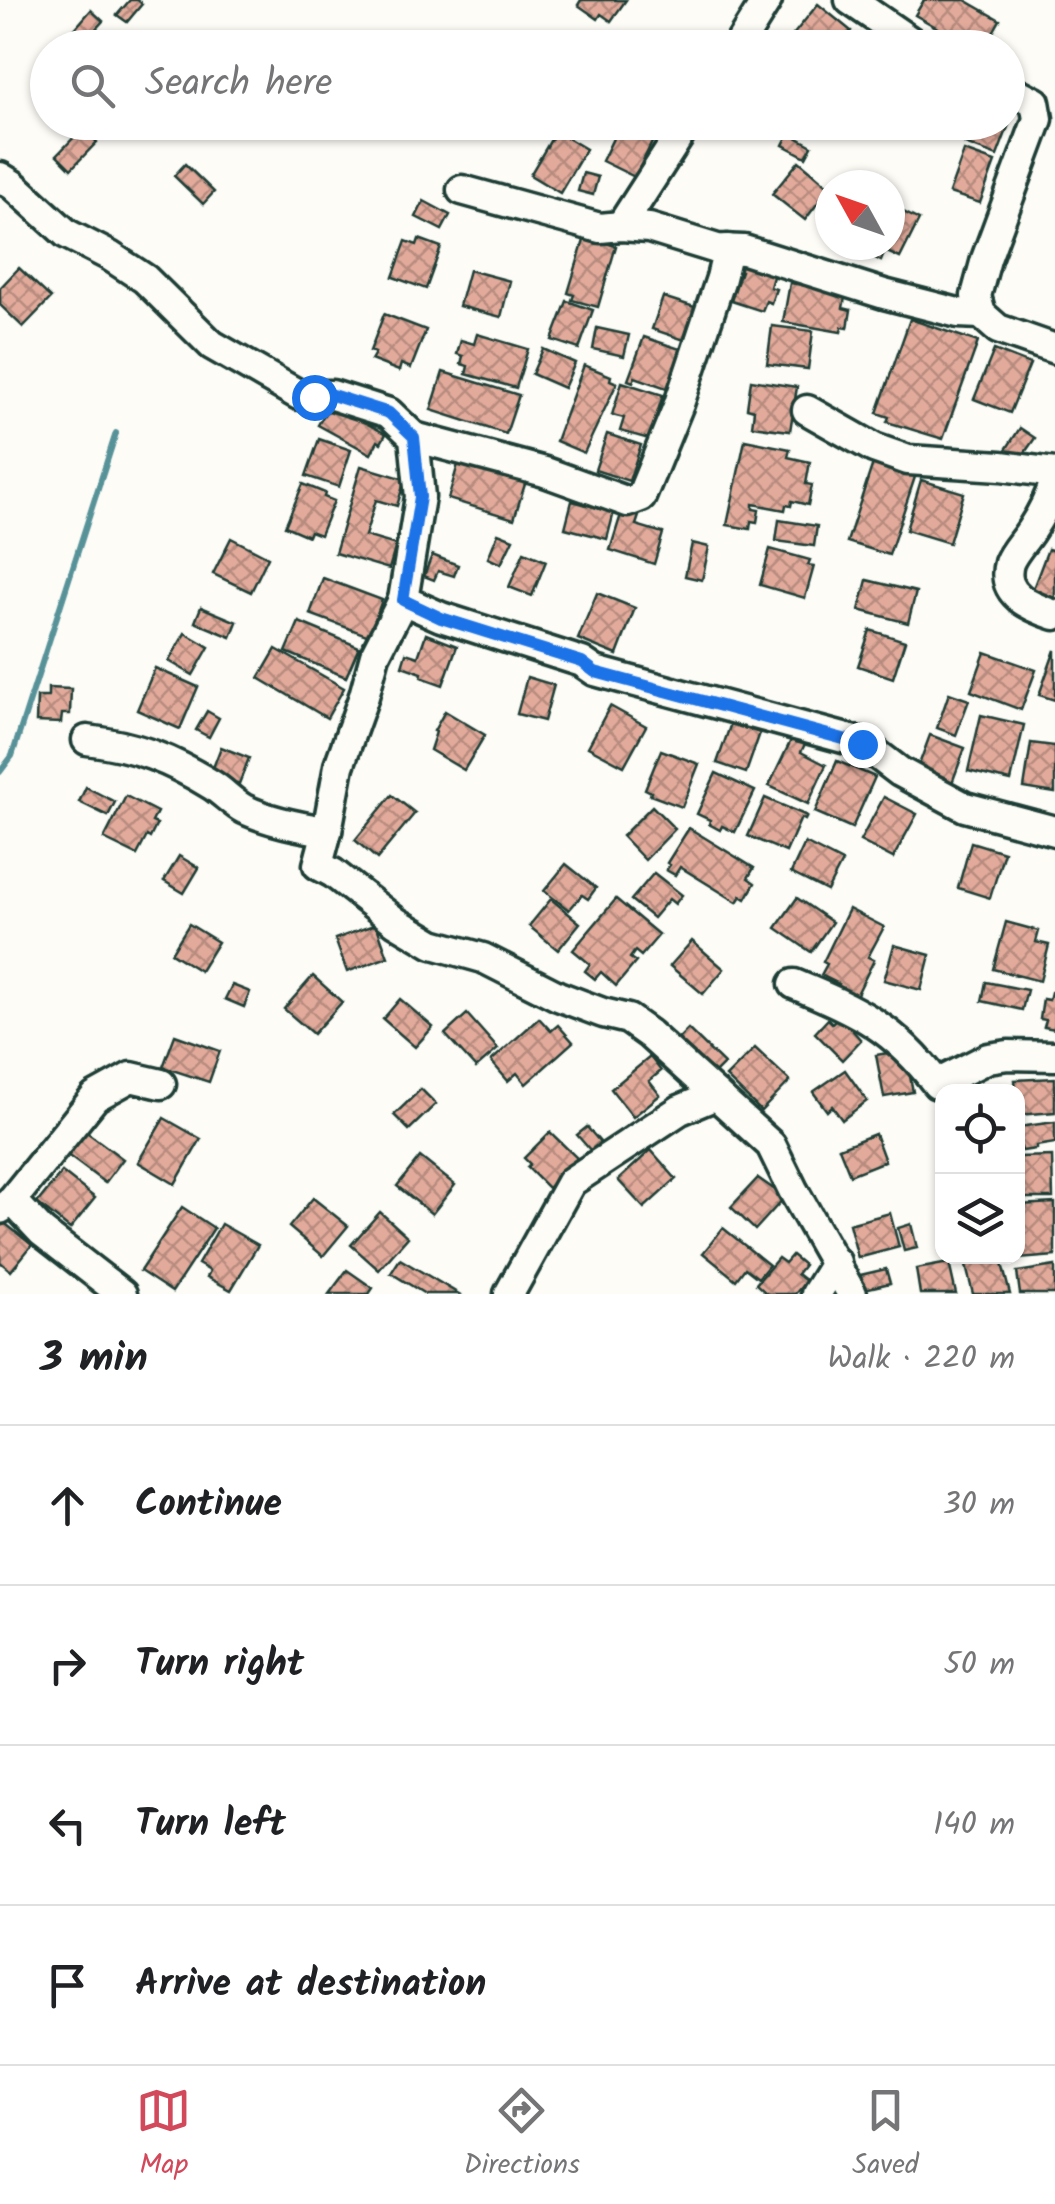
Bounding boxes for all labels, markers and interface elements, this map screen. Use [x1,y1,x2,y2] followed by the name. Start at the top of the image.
[30,30,1025,140] search box
[145,55,332,115] text: Search here
[65,58,120,113] icon: search
[815,170,905,260] north arrow
[292,375,338,421] route start
[840,722,886,768] route end
[935,1084,1025,1264] map controls
[935,1084,1025,1174] button: locate
[935,1174,1025,1264] button: layers
[40,1326,148,1393] text: 3 min
[827,1334,1015,1385] text: Walk · 220 m
[135,1475,282,1535] text: Continue
[40,1478,95,1533] icon: ahead
[942,1480,1015,1531] text: 30 m
[135,1635,304,1695] text: Turn right
[40,1638,95,1693] icon: right
[944,1640,1015,1691] text: 50 m
[135,1795,286,1855] text: Turn left
[40,1798,95,1853] icon: left
[933,1800,1015,1851] text: 140 m
[135,1955,486,2015] text: Arrive at destination
[40,1958,95,2013] icon: arrive
[136,2083,191,2188] tab: Map
[464,2083,580,2188] tab: Directions
[852,2083,919,2188] tab: Saved

